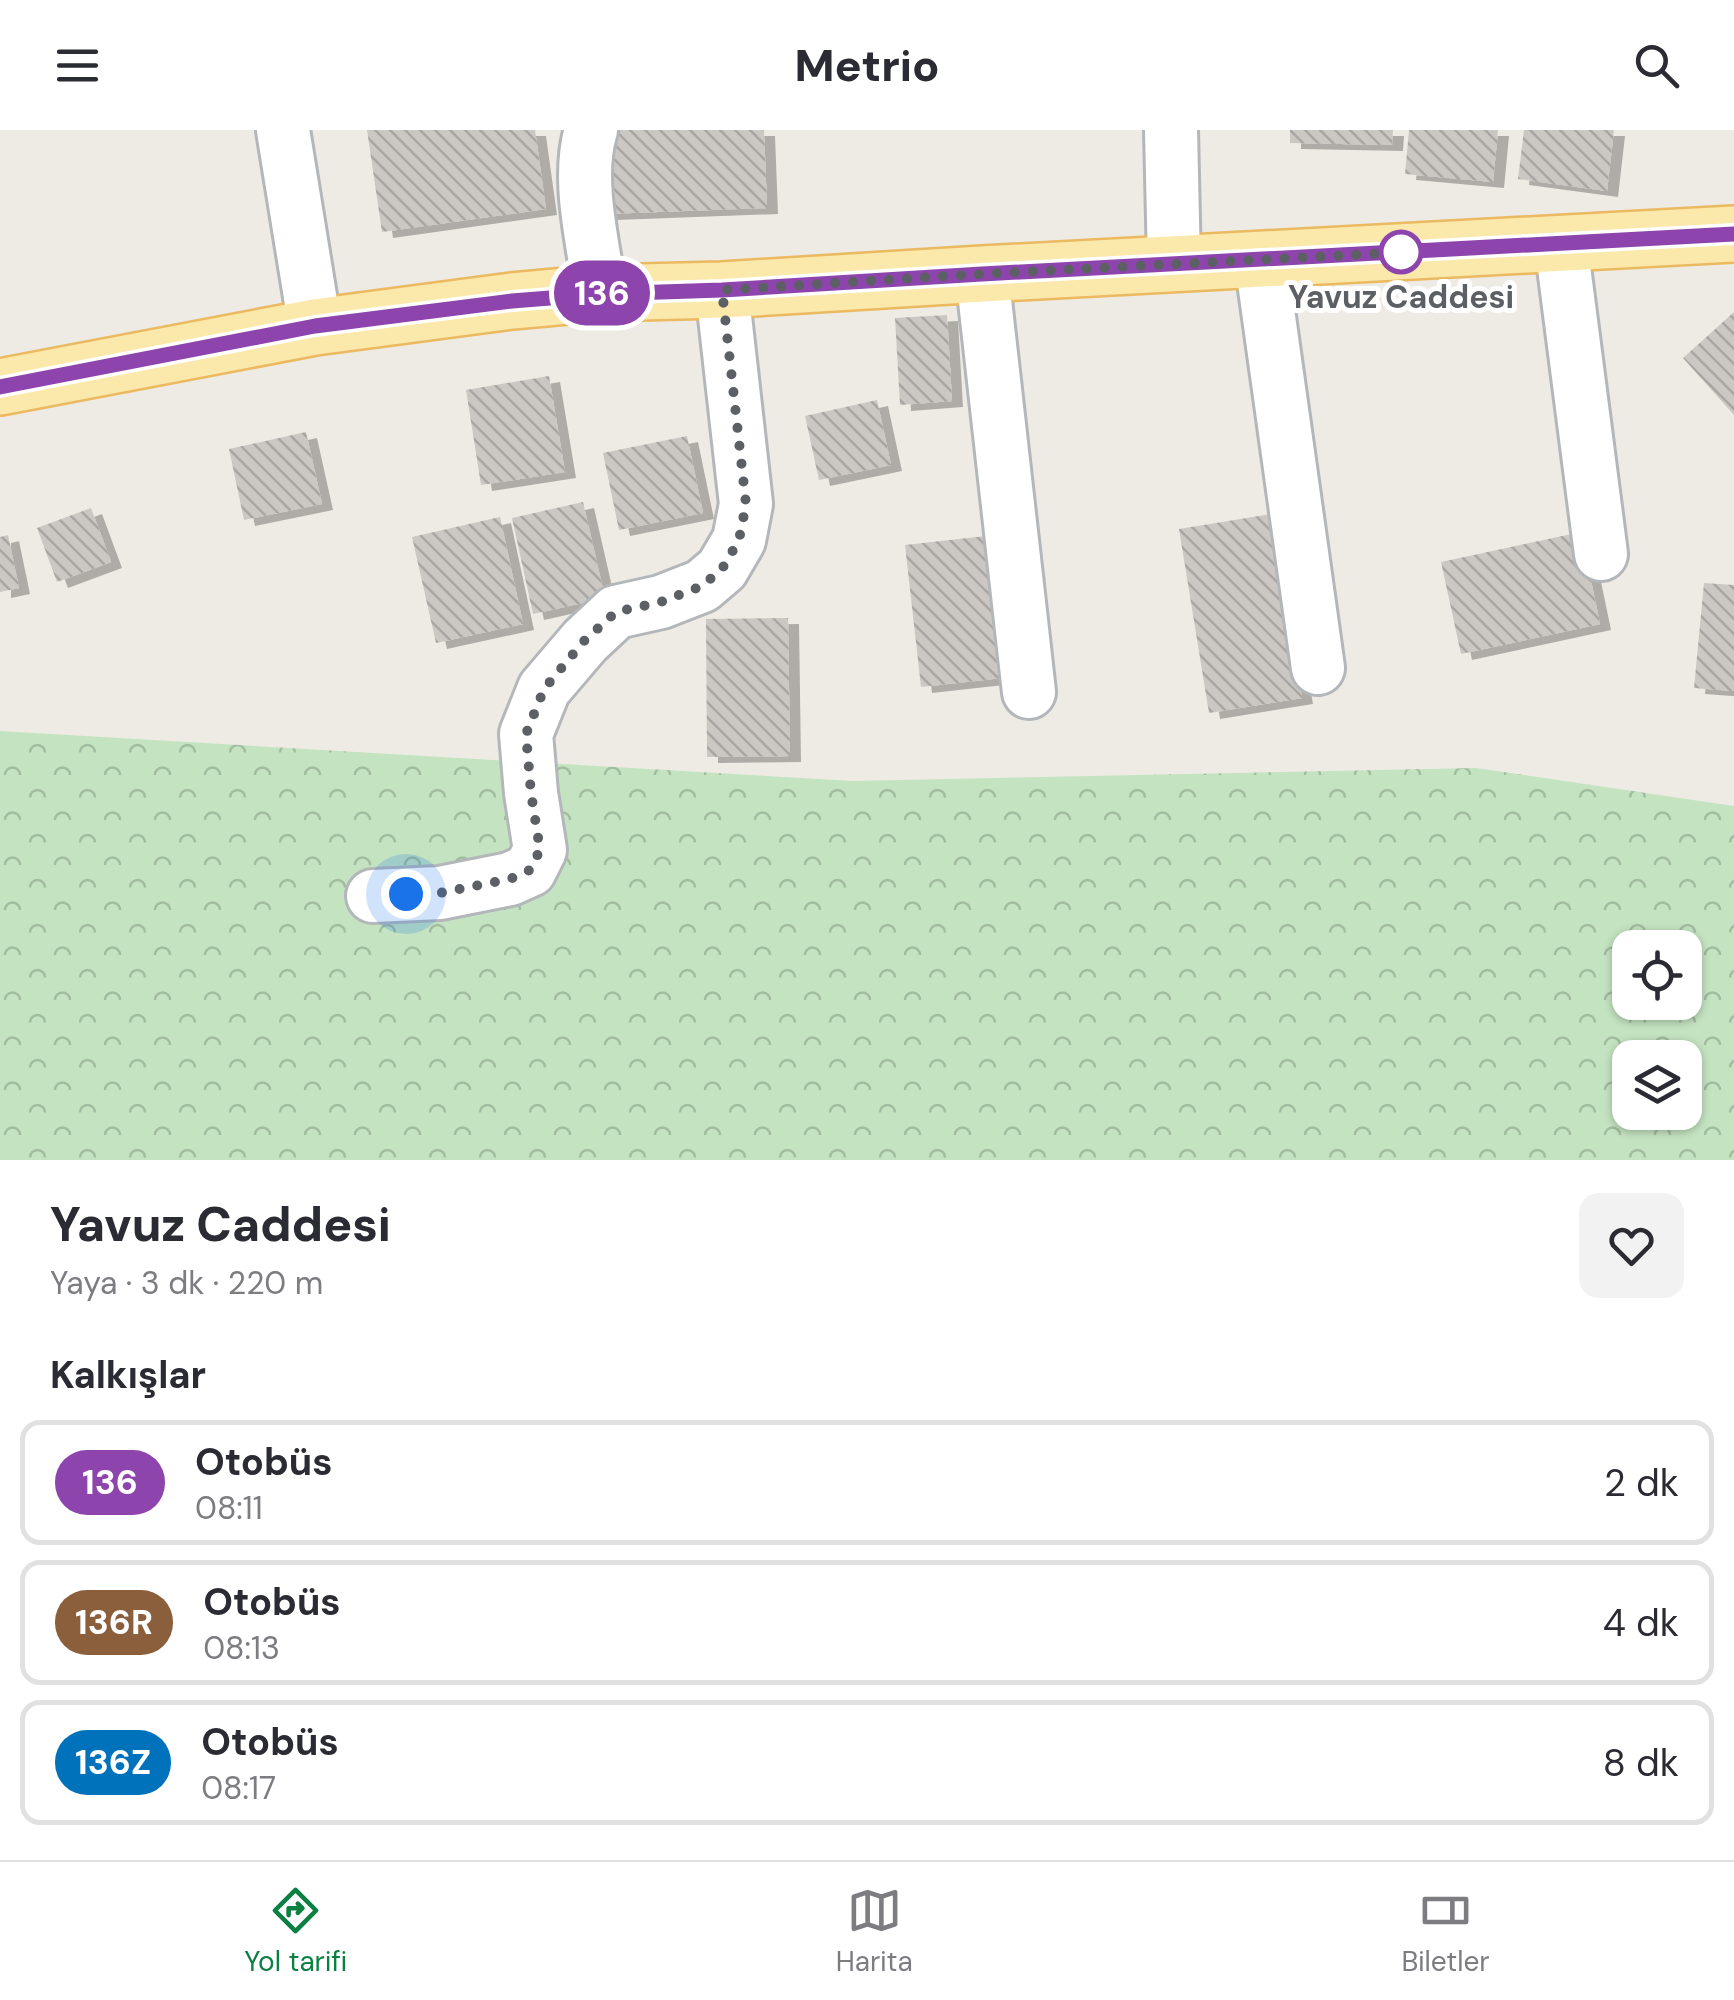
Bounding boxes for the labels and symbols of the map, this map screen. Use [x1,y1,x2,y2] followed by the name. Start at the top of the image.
[1380,231,1422,273] marker: Yavuz Caddesi
[544,260,660,326] line badge: 136
[1288,276,1514,318] place label: Yavuz Caddesi
[381,869,431,919] your location

